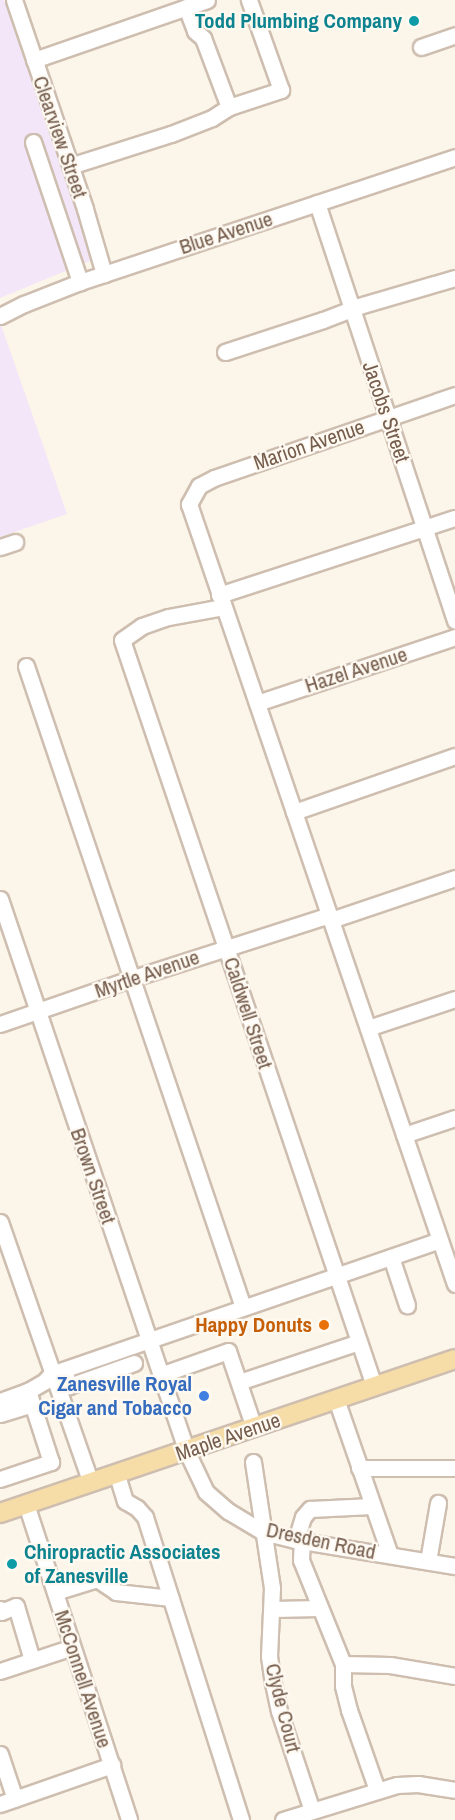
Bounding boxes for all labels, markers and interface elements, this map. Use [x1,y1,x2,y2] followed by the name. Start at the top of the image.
[195,8,402,34] place label: Todd Plumbing Company
[407,14,421,28] marker: Todd Plumbing Company
[27,73,93,201] street label: Clearview Street
[176,206,276,260] street label: Blue Avenue
[357,358,415,466] street label: Jacobs Street
[250,414,368,476] street label: Marion Avenue
[301,641,411,699] street label: Hazel Avenue
[91,944,203,1004] street label: Myrtle Avenue
[218,954,278,1072] street label: Caldwell Street
[65,1125,121,1227] street label: Brown Street
[195,1312,312,1338] place label: Happy Donuts
[317,1318,331,1332] marker: Happy Donuts
[38,1371,192,1421] place label: Zanesville Royal Cigar and Tobacco
[197,1389,211,1403] marker: Zanesville Royal Cigar and Tobacco
[172,1407,284,1467] street label: Maple Avenue
[264,1517,378,1565] street label: Dresden Road
[24,1539,221,1589] place label: Chiropractic Associates of Zanesville
[5,1557,19,1571] marker: Chiropractic Associates of Zanesville
[49,1607,117,1751] street label: McConnell Avenue
[260,1661,306,1755] street label: Clyde Court

